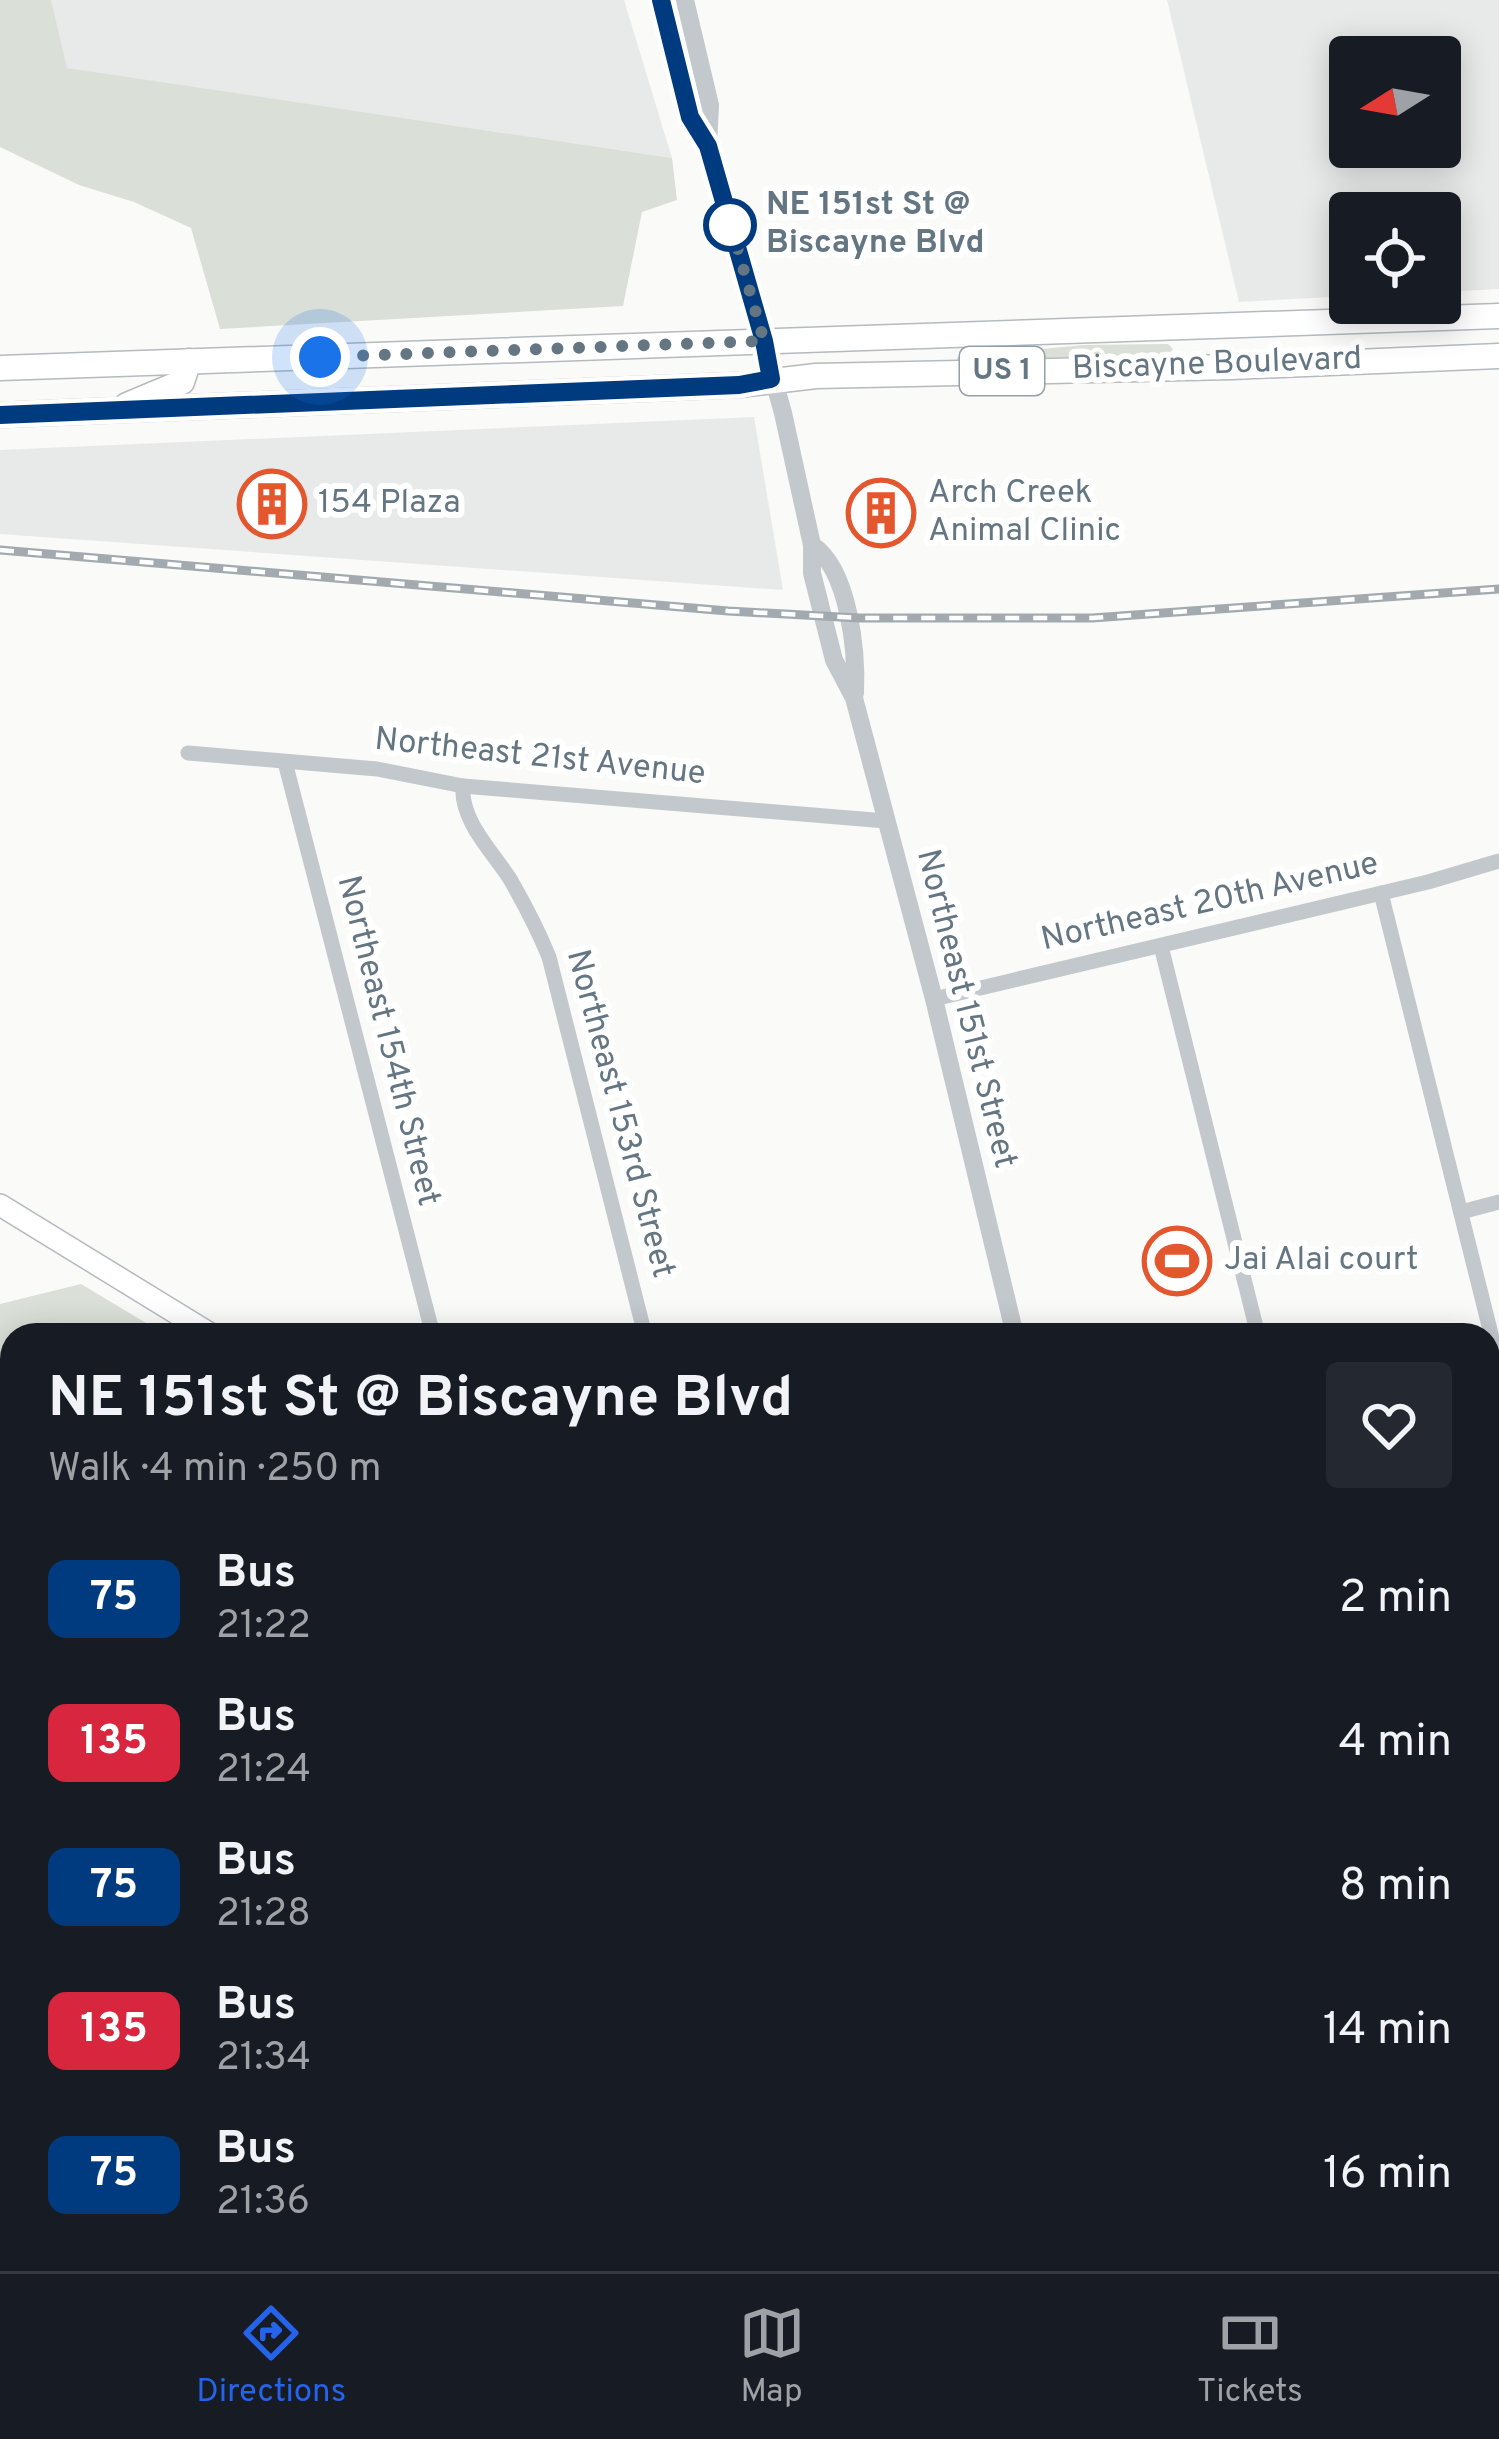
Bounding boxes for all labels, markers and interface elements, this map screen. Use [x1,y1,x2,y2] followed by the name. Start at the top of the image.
[1329,36,1461,168] north arrow
[1329,36,1461,324] map controls
[766,185,984,265] place label: NE 151st St @ Biscayne Blvd
[1329,192,1461,324] button: locate
[705,200,755,250] marker: NE 151st St @ Biscayne Blvd
[290,327,350,387] your location
[1071,339,1363,391] street label: Biscayne Boulevard
[960,347,1044,395] road number: US 1
[237,469,307,539] building icon: 154 Plaza
[928,473,1121,553] place label: Arch Creek Animal Clinic
[846,478,916,548] building icon: Arch Creek Animal Clinic
[318,483,461,525] place label: 154 Plaza
[372,720,708,796] street label: Northeast 21st Avenue
[1037,844,1383,962] street label: Northeast 20th Avenue
[905,845,1025,1173] street label: Northeast 151st Street
[326,871,448,1211] street label: Northeast 154th Street
[555,945,683,1283] street label: Northeast 153rd Street
[1142,1226,1212,1296] sports icon: Jai Alai court
[1224,1240,1419,1282] place label: Jai Alai court
[1326,1362,1452,1488] button: heart
[48,1365,793,1437] text: NE 151st St @ Biscayne Blvd
[48,1446,381,1495] text: Walk · 4 min · 250 m
[216,1546,296,1603] text: Bus
[1339,1571,1452,1628] text: 2 min
[90,1572,138,1625] text: 75
[216,1603,311,1652] text: 21:22
[216,1690,296,1747] text: Bus
[1339,1715,1452,1772] text: 4 min
[80,1716,148,1769] text: 135
[216,1747,311,1796] text: 21:24
[216,1834,296,1891] text: Bus
[1339,1859,1452,1916] text: 8 min
[90,1860,138,1913] text: 75
[216,1891,311,1940] text: 21:28
[216,1978,296,2035] text: Bus
[1323,2003,1452,2060] text: 14 min
[80,2004,148,2057] text: 135
[216,2035,311,2084] text: 21:34
[216,2122,296,2179] text: Bus
[1323,2147,1452,2204] text: 16 min
[90,2148,138,2201] text: 75
[216,2179,310,2228] text: 21:36
[196,2300,346,2414] tab: Directions
[739,2300,805,2414] tab: Map
[1197,2300,1303,2414] tab: Tickets

